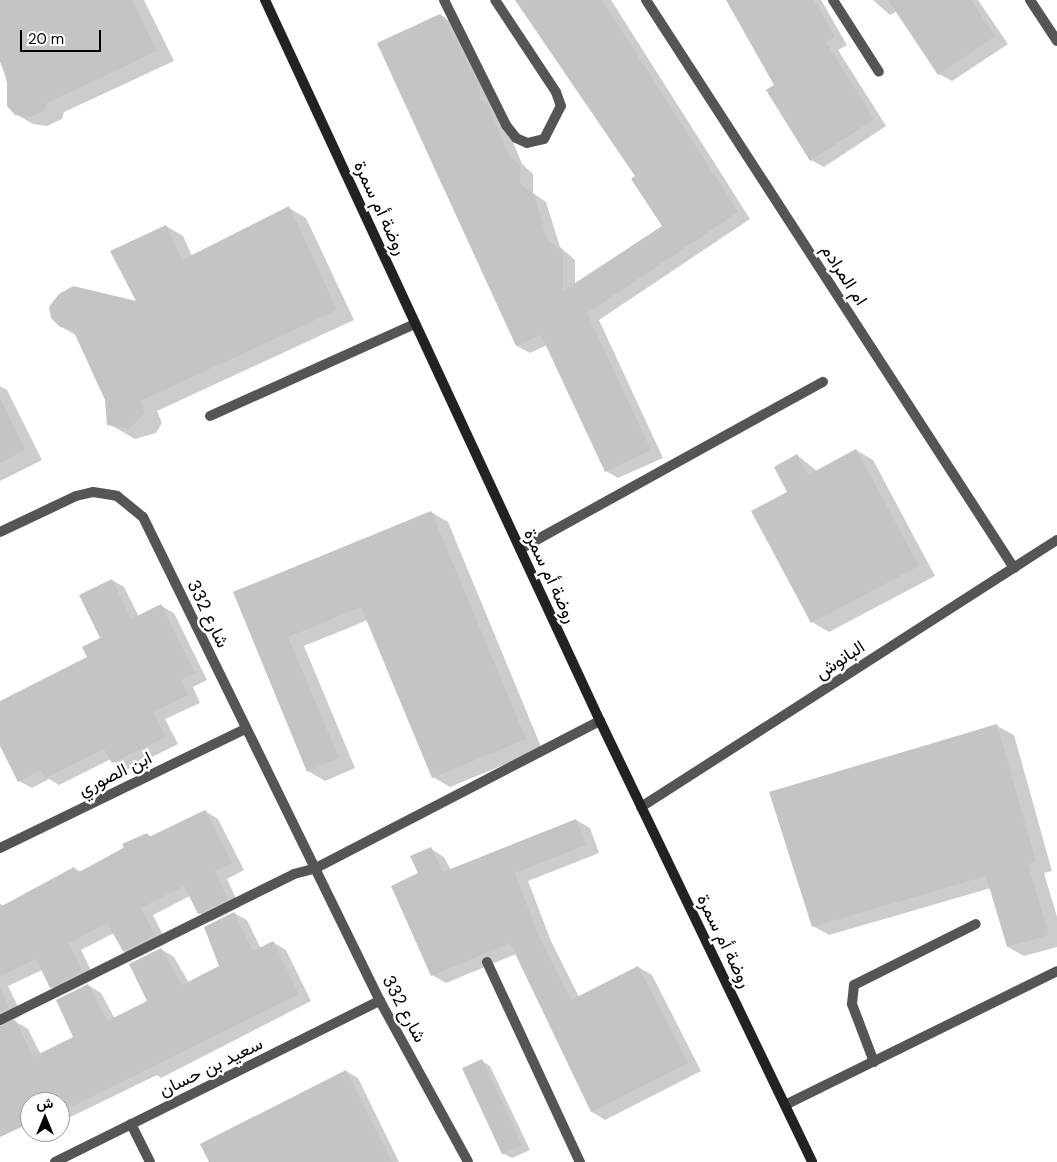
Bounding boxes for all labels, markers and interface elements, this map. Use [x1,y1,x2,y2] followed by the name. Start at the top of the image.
[22,20,104,52] scale bar
[28,29,64,49] text: 20 m
[349,158,411,258] street label: روضة أم سمرة
[816,240,872,310] street label: ام المرادم
[519,526,581,626] street label: روضة أم سمرة
[182,577,234,651] street label: شارع 332
[811,636,869,684] street label: البانوش
[75,747,155,801] street label: ابن الصوري
[692,891,756,991] street label: روضة أم سمرة
[377,972,431,1046] street label: شارع 332
[156,1033,266,1101] street label: سعيد بن حسان
[20,1092,70,1142] north arrow
[37,1094,53,1112] text: ش

